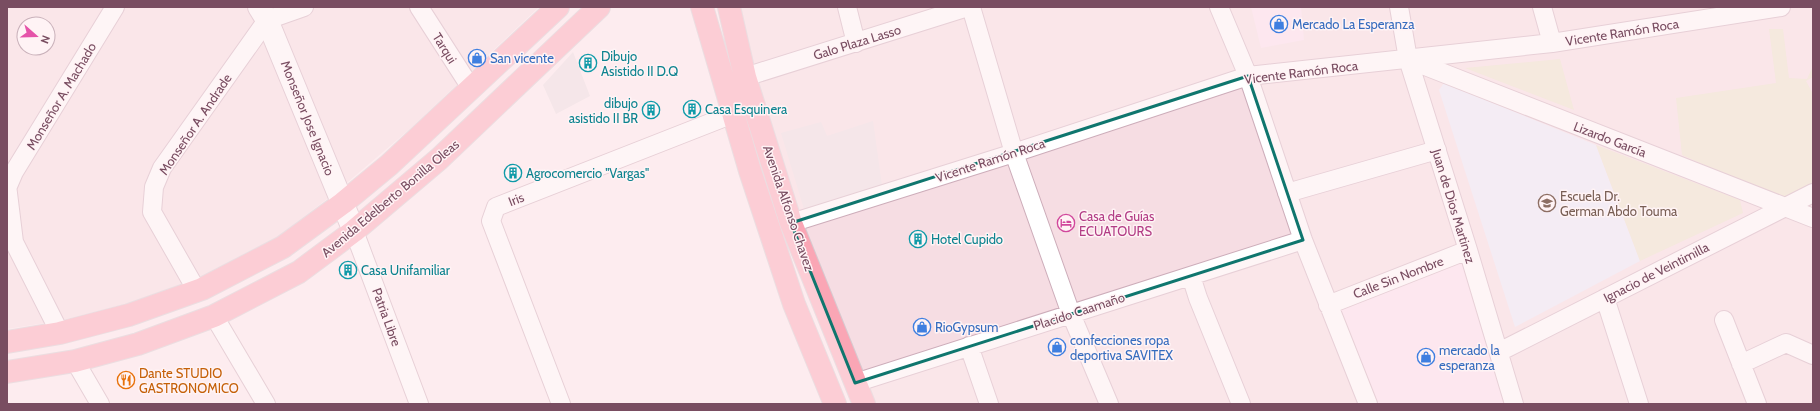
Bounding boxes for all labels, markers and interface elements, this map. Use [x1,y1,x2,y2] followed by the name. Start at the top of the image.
[1269,14,1289,34] shop icon: Mercado La Esperanza
[1564,15,1681,49] street label: Vicente Ramón Roca
[16,16,56,56] north arrow
[1292,16,1415,32] place label: Mercado La Esperanza
[811,21,903,63] street label: Galo Plaza Lasso
[429,30,461,66] street label: Tarqui
[37,33,53,45] text: N
[23,39,99,153] street label: Monseñor A. Machado
[467,48,487,68] shop icon: San vicente
[601,48,678,79] place label: Dibujo Asistido II D.Q
[490,50,554,66] place label: San vicente
[578,53,598,73] building icon: Dibujo Asistido II D.Q
[1243,57,1360,87] street label: Vicente Ramón Roca
[278,58,338,178] street label: Monseñor Jose Ignacio
[155,70,235,178] street label: Monseñor A. Andrade
[569,95,638,126] place label: dibujo asistido II BR
[682,99,702,119] building icon: Casa Esquinera
[641,100,661,120] building icon: dibujo asistido II BR
[705,101,788,117] place label: Casa Esquinera
[1571,118,1649,160] street label: Lizardo García
[933,134,1048,185] street label: Vicente Ramón Roca
[318,135,463,260] street label: Avenida Edelberto Bonilla Oleas
[760,143,818,273] street label: Avenida Alfonso Chavez
[1429,146,1479,265] street label: Juan de Dios Martinez
[503,163,523,183] building icon: Agrocomercio "Vargas"
[526,165,649,181] place label: Agrocomercio "Vargas"
[1560,188,1678,219] place label: Escuela Dr. German Abdo Touma
[506,189,527,209] street label: Iris
[1537,193,1557,213] school or university icon: Escuela Dr. German Abdo Touma
[1079,208,1155,239] place label: Casa de Guías ECUATOURS
[1056,213,1076,233] hotel icon: Casa de Guías ECUATOURS
[908,229,928,249] building icon: Hotel Cupido
[931,231,1003,247] place label: Hotel Cupido
[1601,238,1712,305] street label: Ignacio de Veintimilla
[1350,252,1446,302] street label: Calle Sin Nombre
[338,260,358,280] building icon: Casa Unifamiliar
[361,262,451,278] place label: Casa Unifamiliar
[369,286,405,349] street label: Patria Libre
[1031,289,1127,333] street label: Placido Caamaño
[912,317,932,337] shop icon: RioGypsum
[935,319,998,335] place label: RioGypsum
[1070,332,1173,363] place label: confecciones ropa deportiva SAVITEX
[1047,337,1067,357] shop icon: confecciones ropa deportiva SAVITEX
[1439,342,1500,373] place label: mercado la esperanza
[1416,347,1436,367] shop icon: mercado la esperanza
[139,365,239,396] place label: Dante STUDIO GASTRONOMICO
[116,370,136,390] restaurant icon: Dante STUDIO GASTRONOMICO

